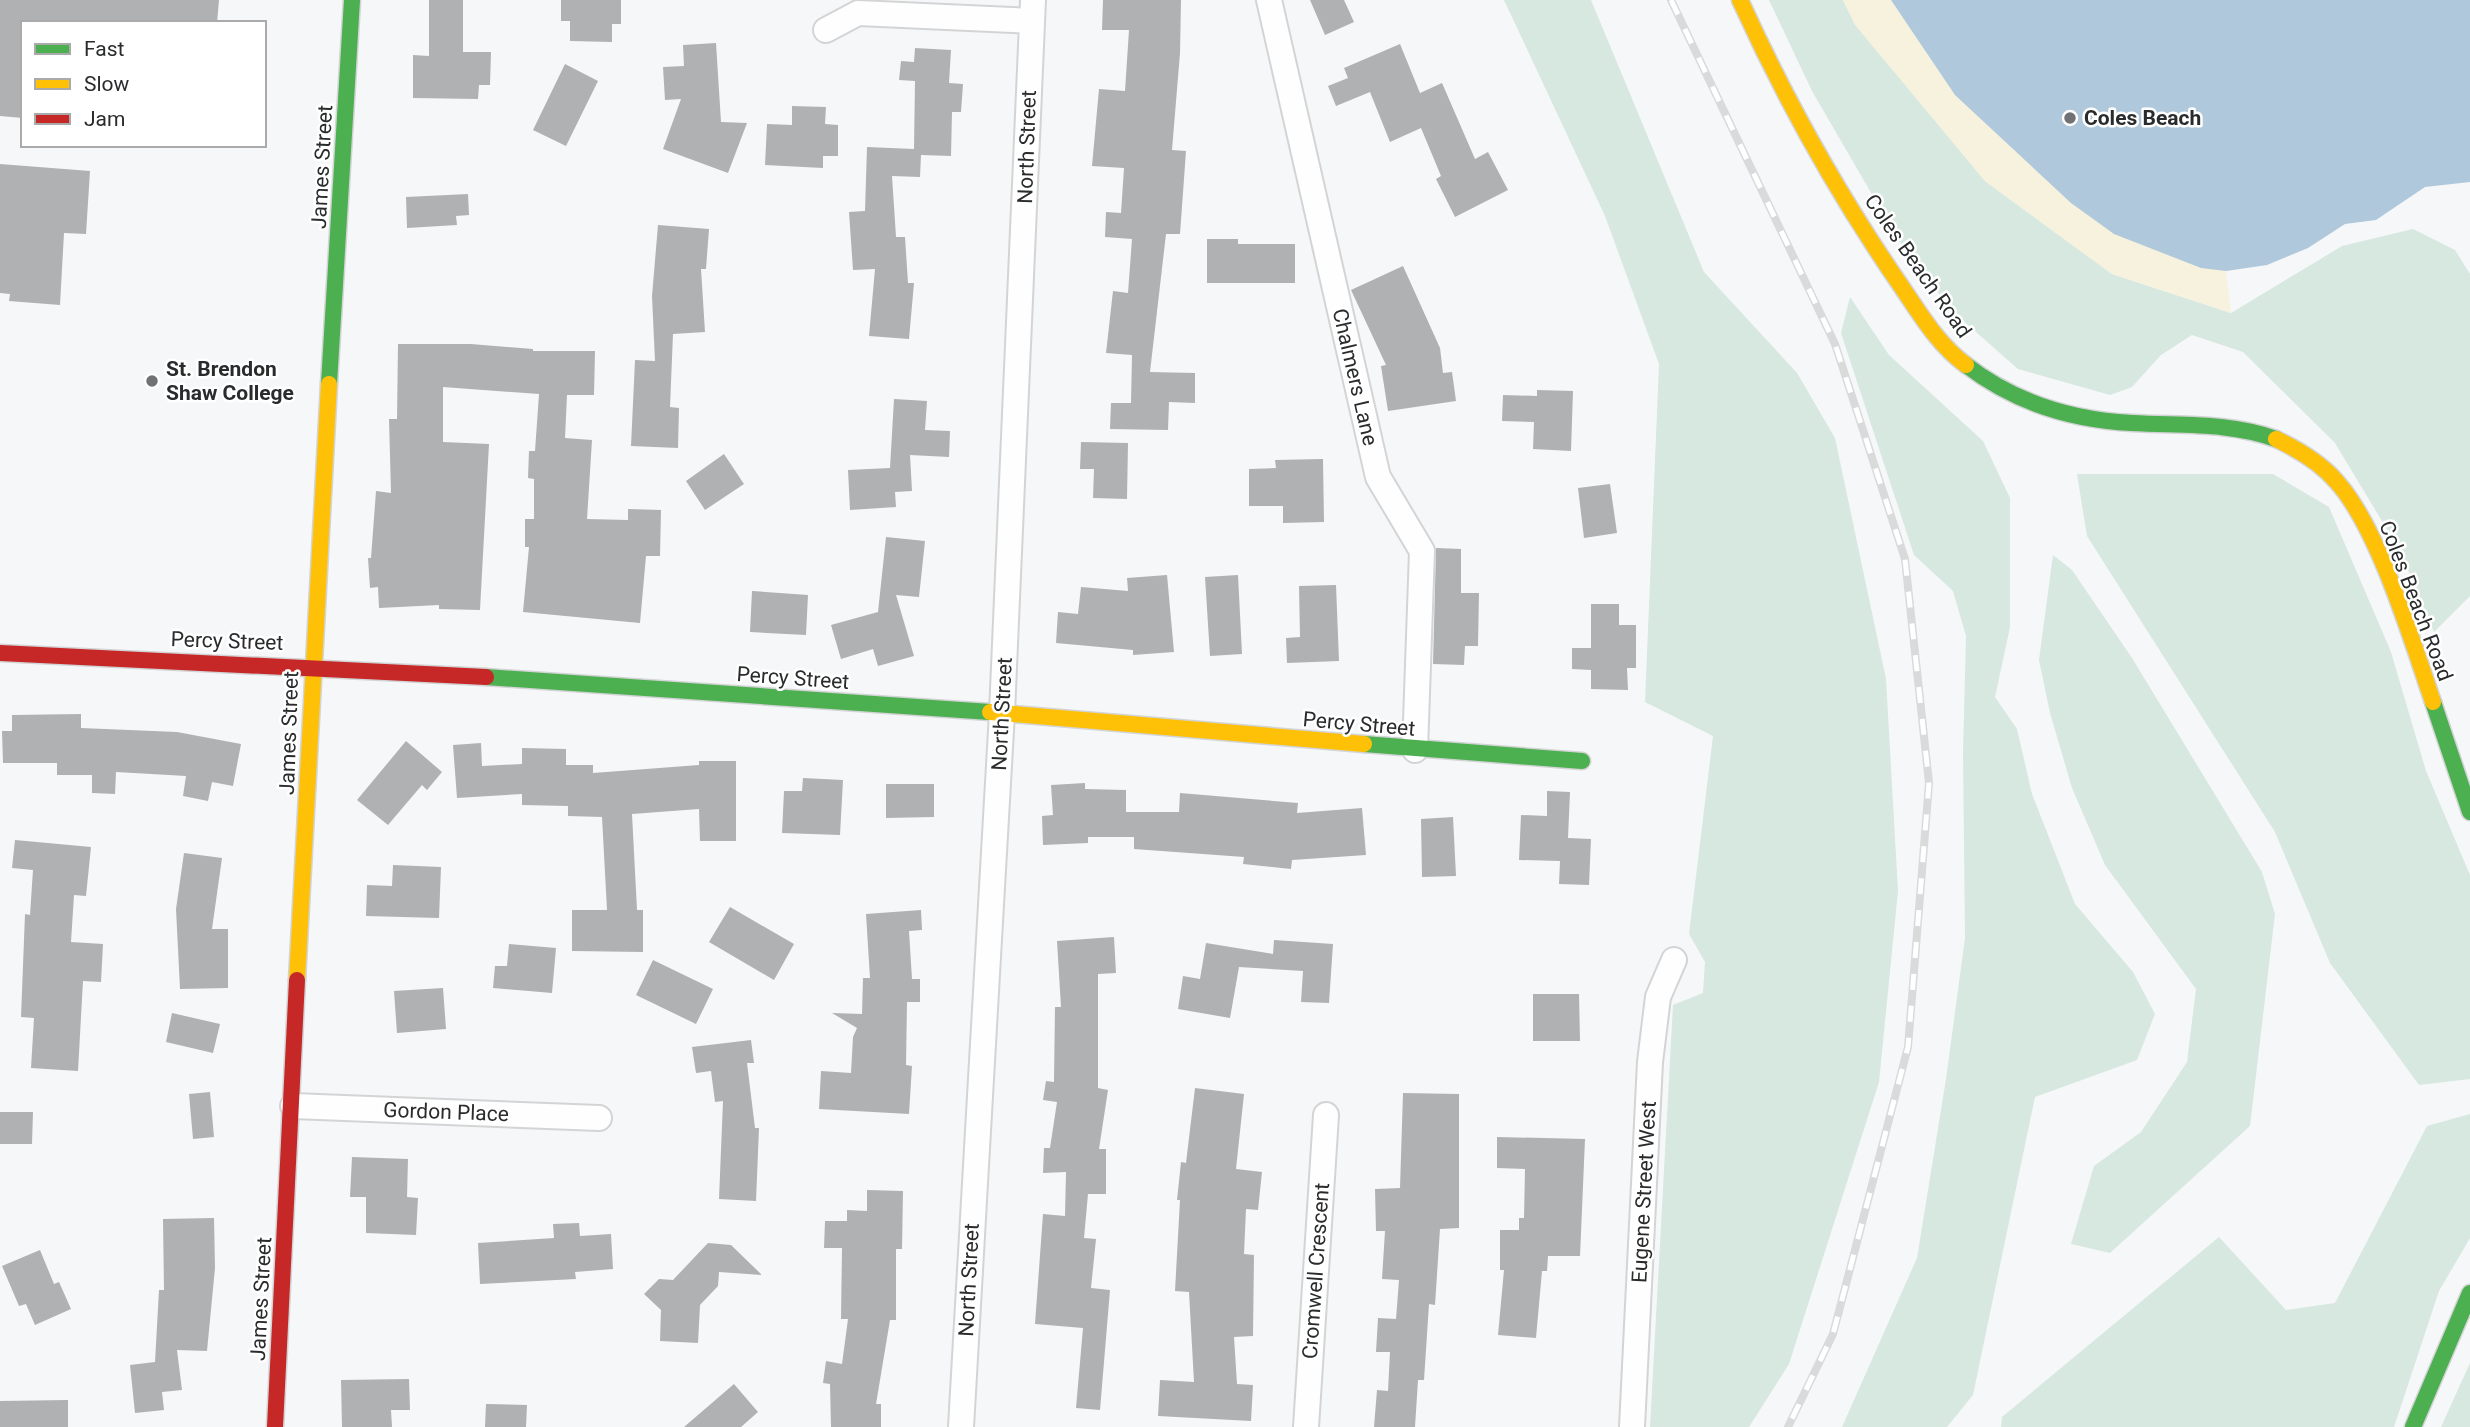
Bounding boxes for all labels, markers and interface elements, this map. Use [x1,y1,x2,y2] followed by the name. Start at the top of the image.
[21,21,266,147] legend
[84,37,125,61] text: Fast
[84,72,130,96] text: Slow
[1013,90,1041,204] street label: North Street
[307,104,337,230] street label: James Street
[2084,106,2201,130] place label: Coles Beach
[84,107,125,131] text: Jam
[2062,110,2078,126] marker: Coles Beach
[1860,190,1976,342] street label: Coles Beach Road
[1328,306,1382,448] street label: Chalmers Lane
[166,357,294,405] place label: St. Brendon Shaw College
[144,373,160,389] marker: St. Brendon Shaw College
[2374,518,2458,684] street label: Coles Beach Road
[170,627,284,655] street label: Percy Street
[987,657,1017,771] street label: North Street
[736,662,850,694] street label: Percy Street
[275,670,303,795] street label: James Street
[1302,707,1416,741] street label: Percy Street
[383,1098,509,1126] street label: Gordon Place
[1627,1100,1661,1283] street label: Eugene Street West
[1298,1182,1334,1360] street label: Cromwell Crescent
[954,1223,984,1337] street label: North Street
[246,1236,276,1362] street label: James Street

